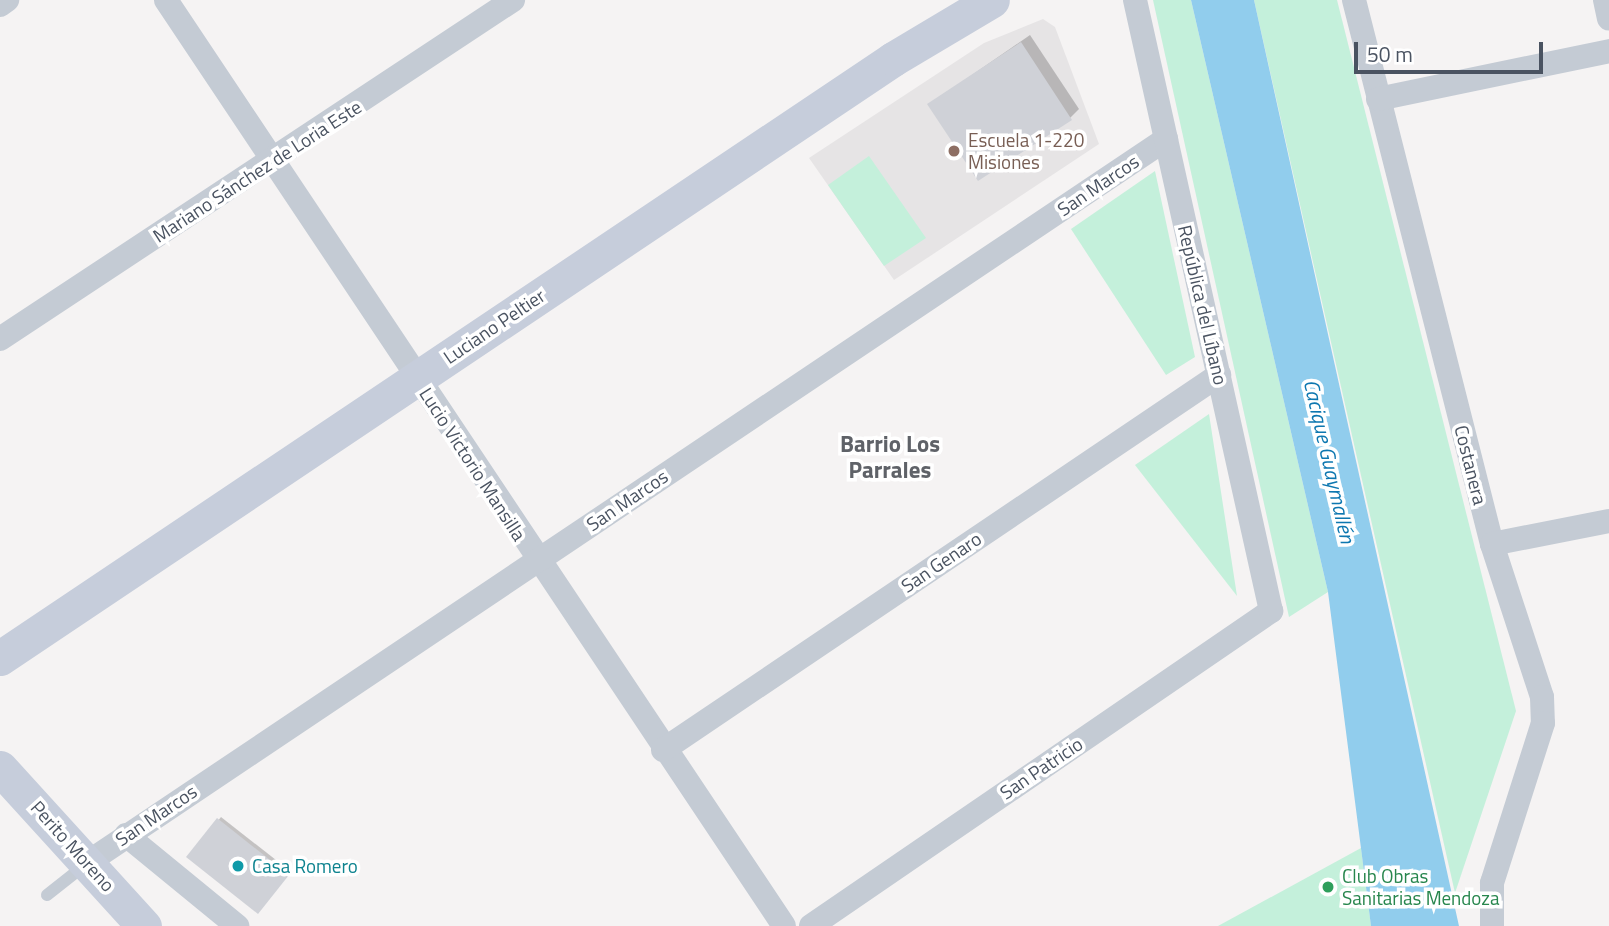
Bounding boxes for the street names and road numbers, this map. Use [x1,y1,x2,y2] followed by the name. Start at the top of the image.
[148,95,366,247] street label: Mariano Sánchez de Loria Este
[1053,150,1143,220] street label: San Marcos
[1174,223,1232,387] street label: República del Líbano
[439,284,549,368] street label: Luciano Peltier
[415,383,531,545] street label: Lucio Victorio Mansilla
[1450,423,1492,507] street label: Costanera
[582,465,672,535] street label: San Marcos
[897,527,985,597] street label: San Genaro
[995,732,1087,804] street label: San Patricio
[111,780,201,850] street label: San Marcos
[26,796,120,896] street label: Perito Moreno

